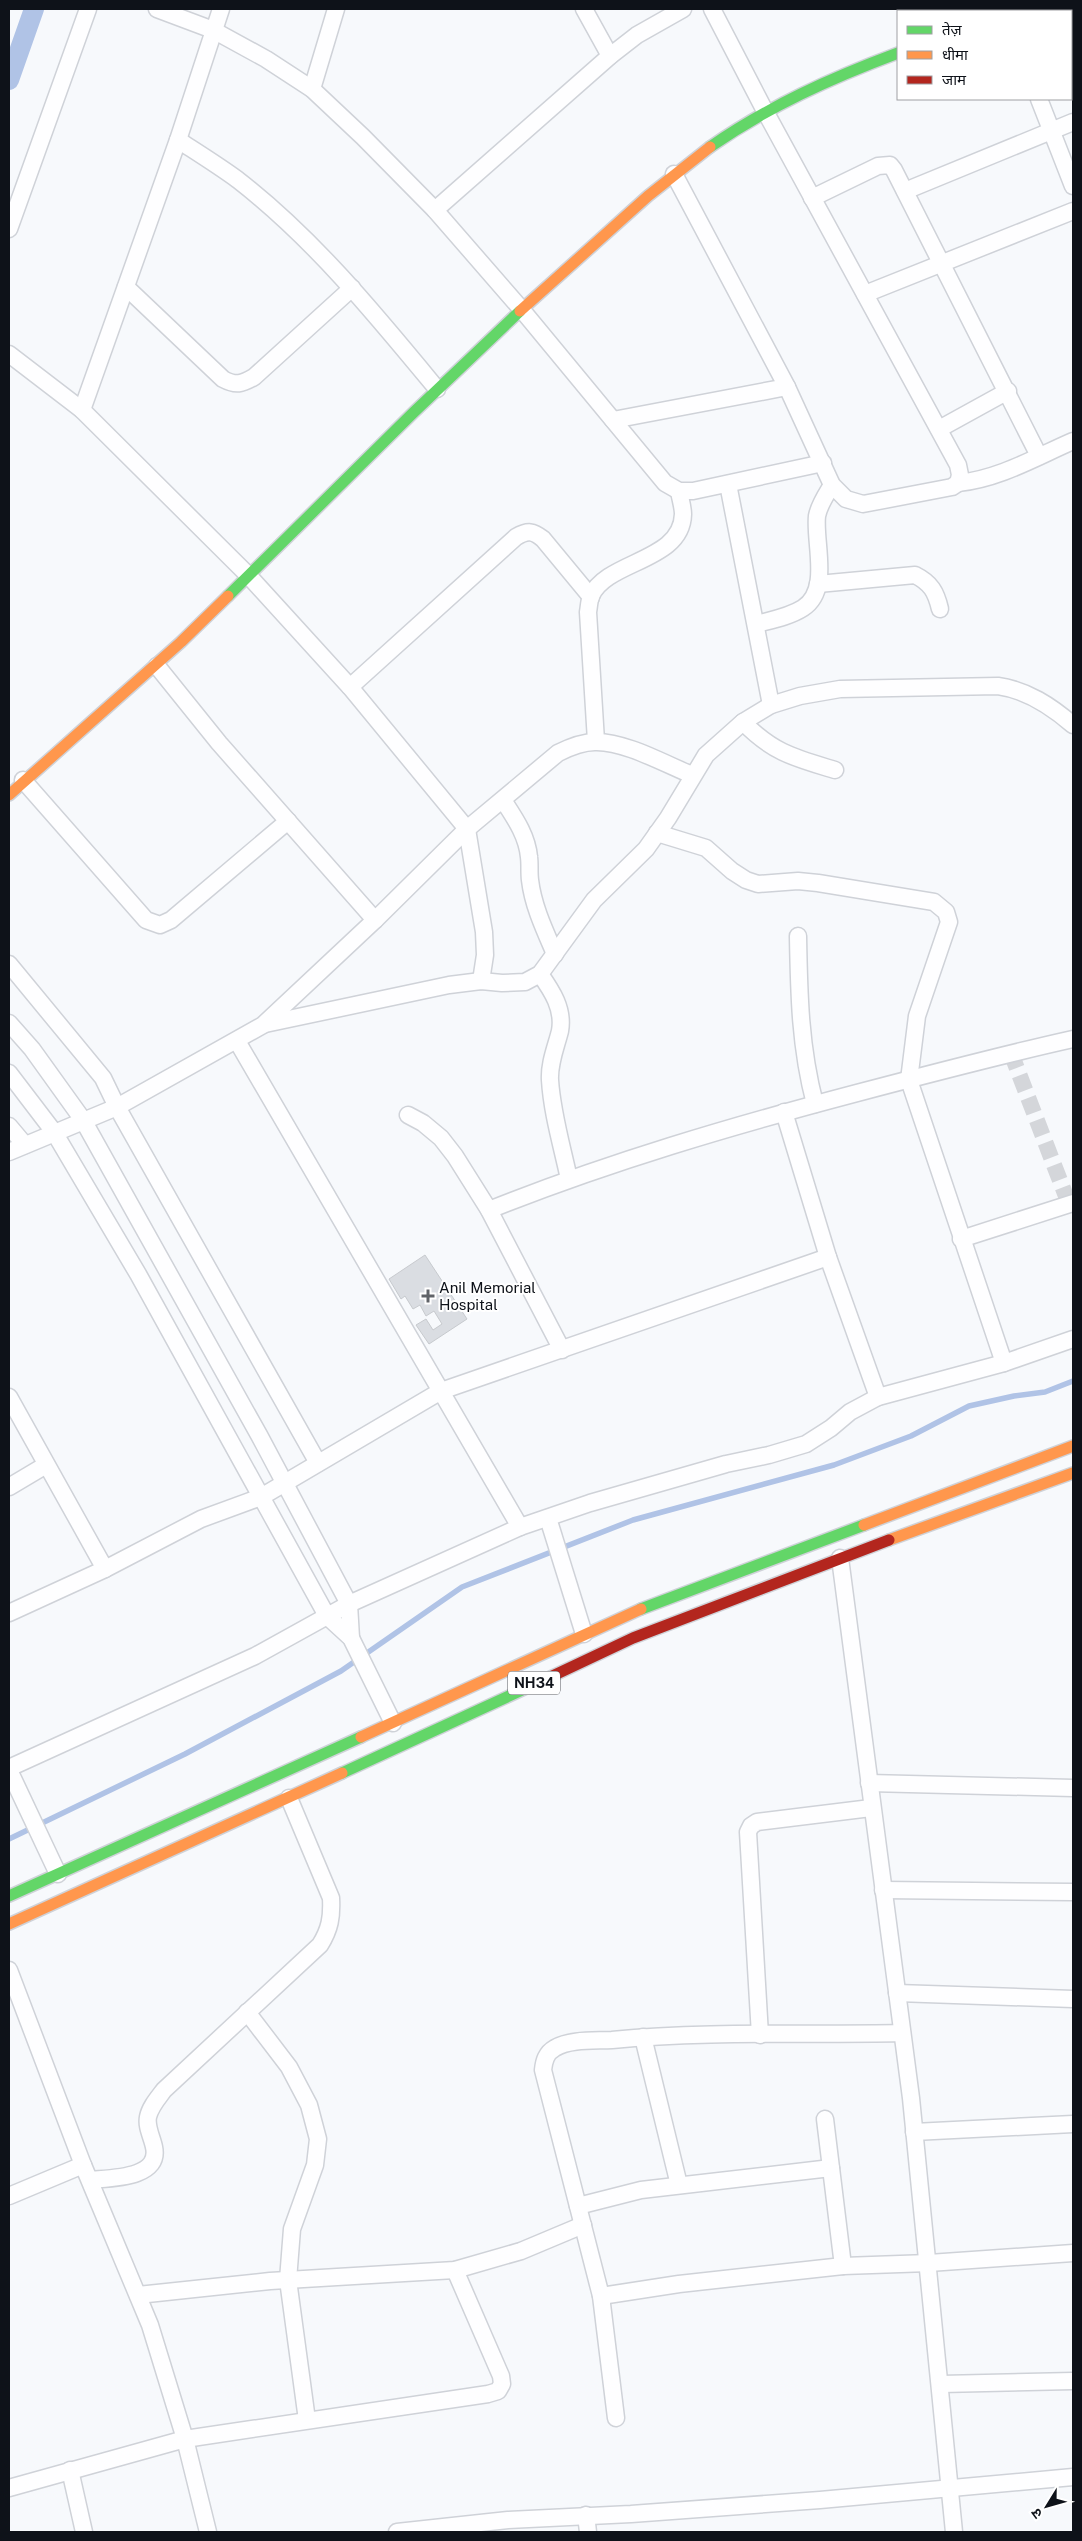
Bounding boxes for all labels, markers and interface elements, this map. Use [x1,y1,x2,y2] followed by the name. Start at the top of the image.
[897,10,1072,100] legend
[942,21,963,38] text: तेज़
[942,46,969,63] text: धीमा
[942,71,967,88] text: जाम
[439,1279,536,1313] place label: Anil Memorial Hospital
[421,1289,435,1303] marker: Anil Memorial Hospital
[508,1672,560,1695] road number: NH34
[1022,2481,1072,2531] north arrow
[1027,2505,1045,2522] text: उ

